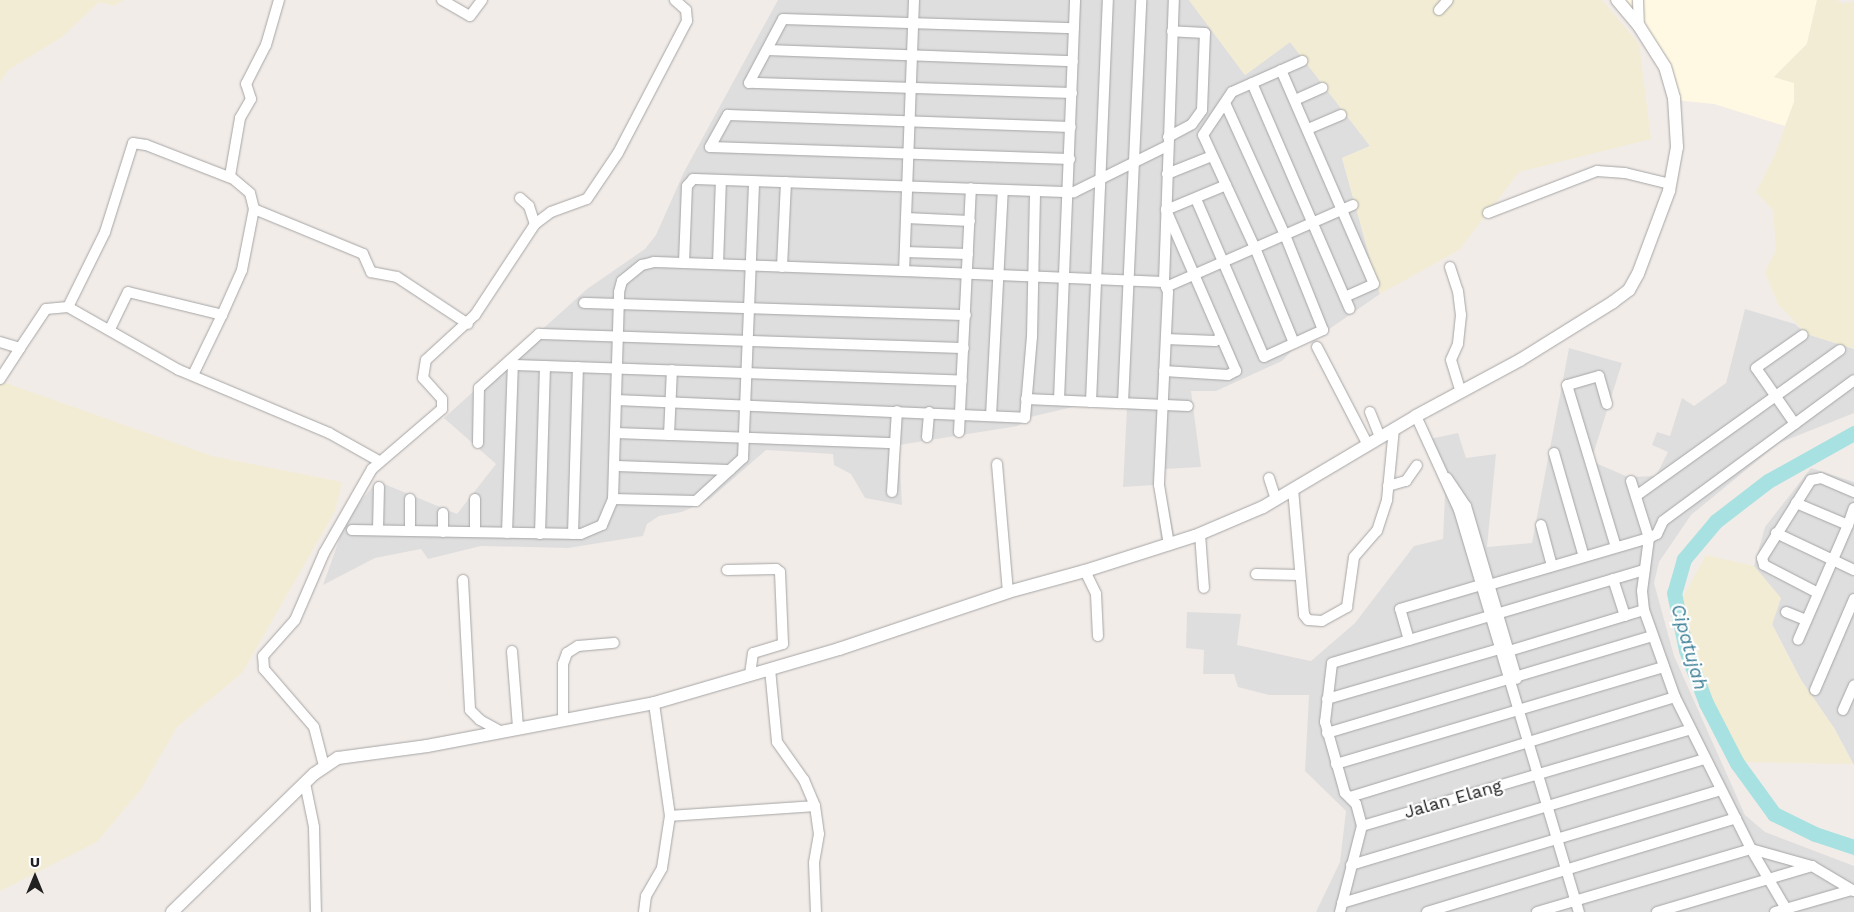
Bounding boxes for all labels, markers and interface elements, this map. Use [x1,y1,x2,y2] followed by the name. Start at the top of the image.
[1666,602,1712,692] water label: Cipatujah
[1402,775,1504,823] street label: Jalan Elang
[10,852,60,902] north arrow
[30,854,40,870] text: U

